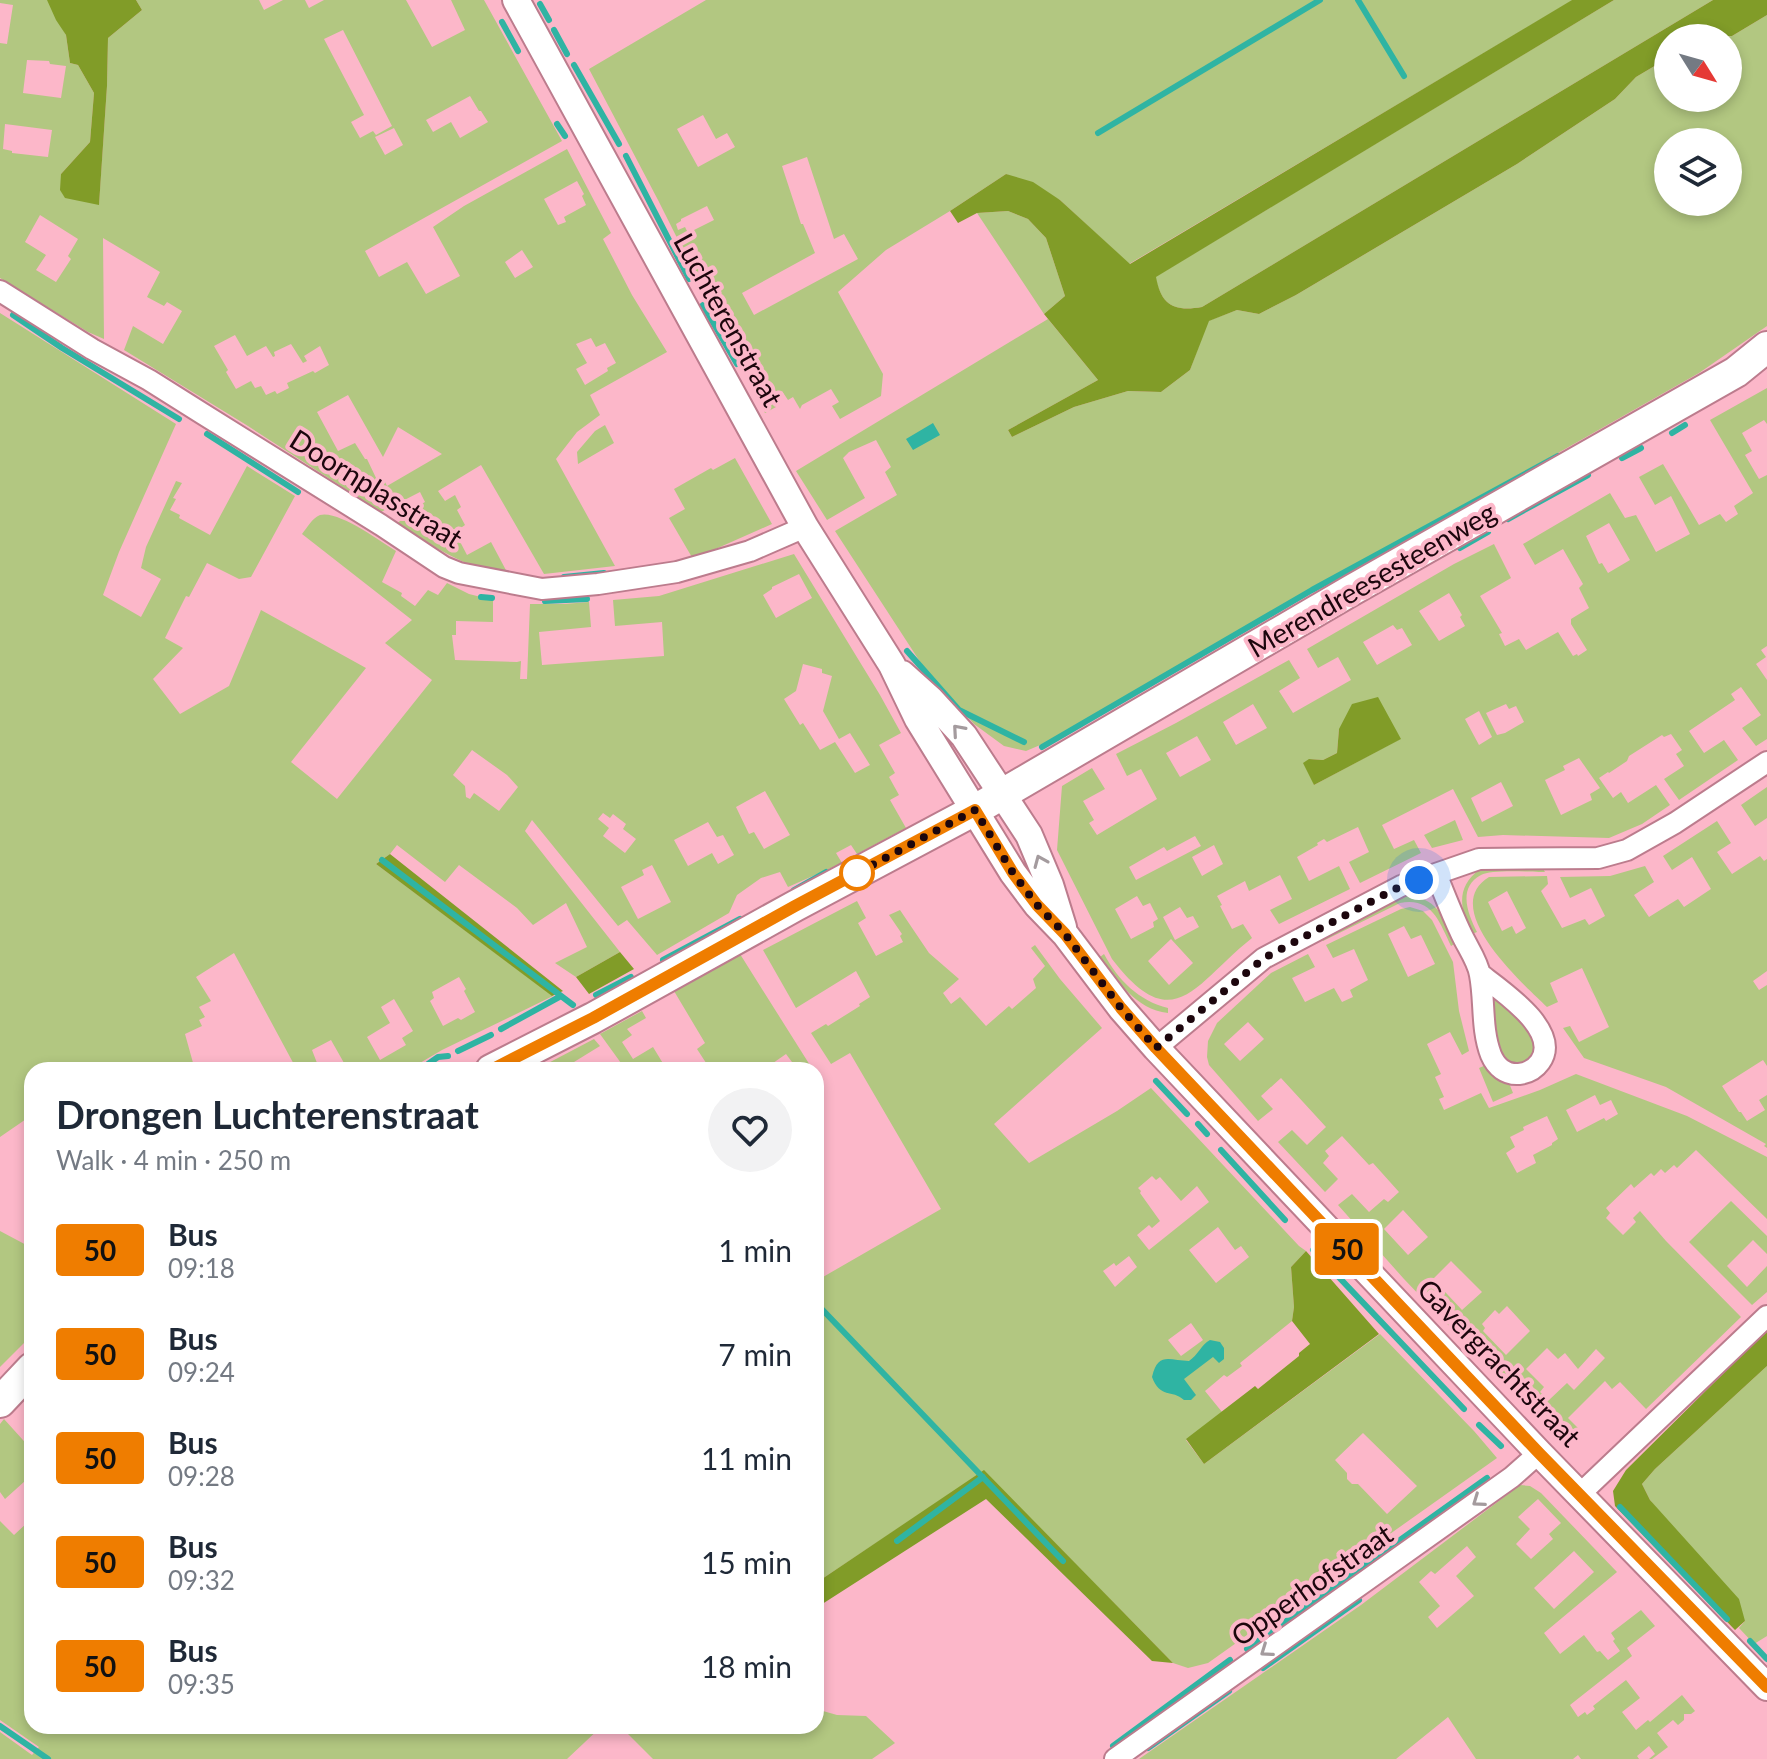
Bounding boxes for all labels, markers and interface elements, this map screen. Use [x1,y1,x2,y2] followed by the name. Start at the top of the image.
[1654,24,1742,112] north arrow
[1654,24,1742,216] map controls
[1654,128,1742,216] button: layers
[667,227,790,412] street label: Luchterenstraat
[284,422,469,555] street label: Doornplasstraat
[1242,494,1501,664] street label: Merendreesesteenweg
[953,724,968,739] one-way arrow
[1033,855,1049,869] one-way arrow
[840,856,874,890] unlabelled marker
[1399,860,1439,900] your location
[708,1088,792,1172] button: heart
[56,1091,479,1137] text: Drongen Luchterenstraat
[56,1144,291,1176] text: Walk · 4 min · 250 m
[168,1216,218,1252] text: Bus
[1311,1223,1383,1275] line badge: 50
[718,1232,792,1268] text: 1 min
[1331,1232,1363,1266] text: 50
[84,1233,116,1267] text: 50
[168,1252,235,1284] text: 09:18
[1411,1271,1588,1453] street label: Gavergrachtstraat
[168,1320,218,1356] text: Bus
[718,1336,792,1372] text: 7 min
[84,1337,116,1371] text: 50
[168,1356,235,1388] text: 09:24
[168,1424,218,1460] text: Bus
[701,1440,792,1476] text: 11 min
[84,1441,116,1475] text: 50
[168,1460,235,1492] text: 09:28
[1472,1491,1487,1506] one-way arrow
[1224,1516,1399,1652] street label: Opperhofstraat
[168,1528,218,1564] text: Bus
[701,1544,792,1580] text: 15 min
[84,1545,116,1579] text: 50
[168,1564,235,1596] text: 09:32
[168,1632,218,1668] text: Bus
[1260,1642,1275,1656] one-way arrow
[701,1648,792,1684] text: 18 min
[84,1649,116,1683] text: 50
[168,1668,235,1700] text: 09:35

